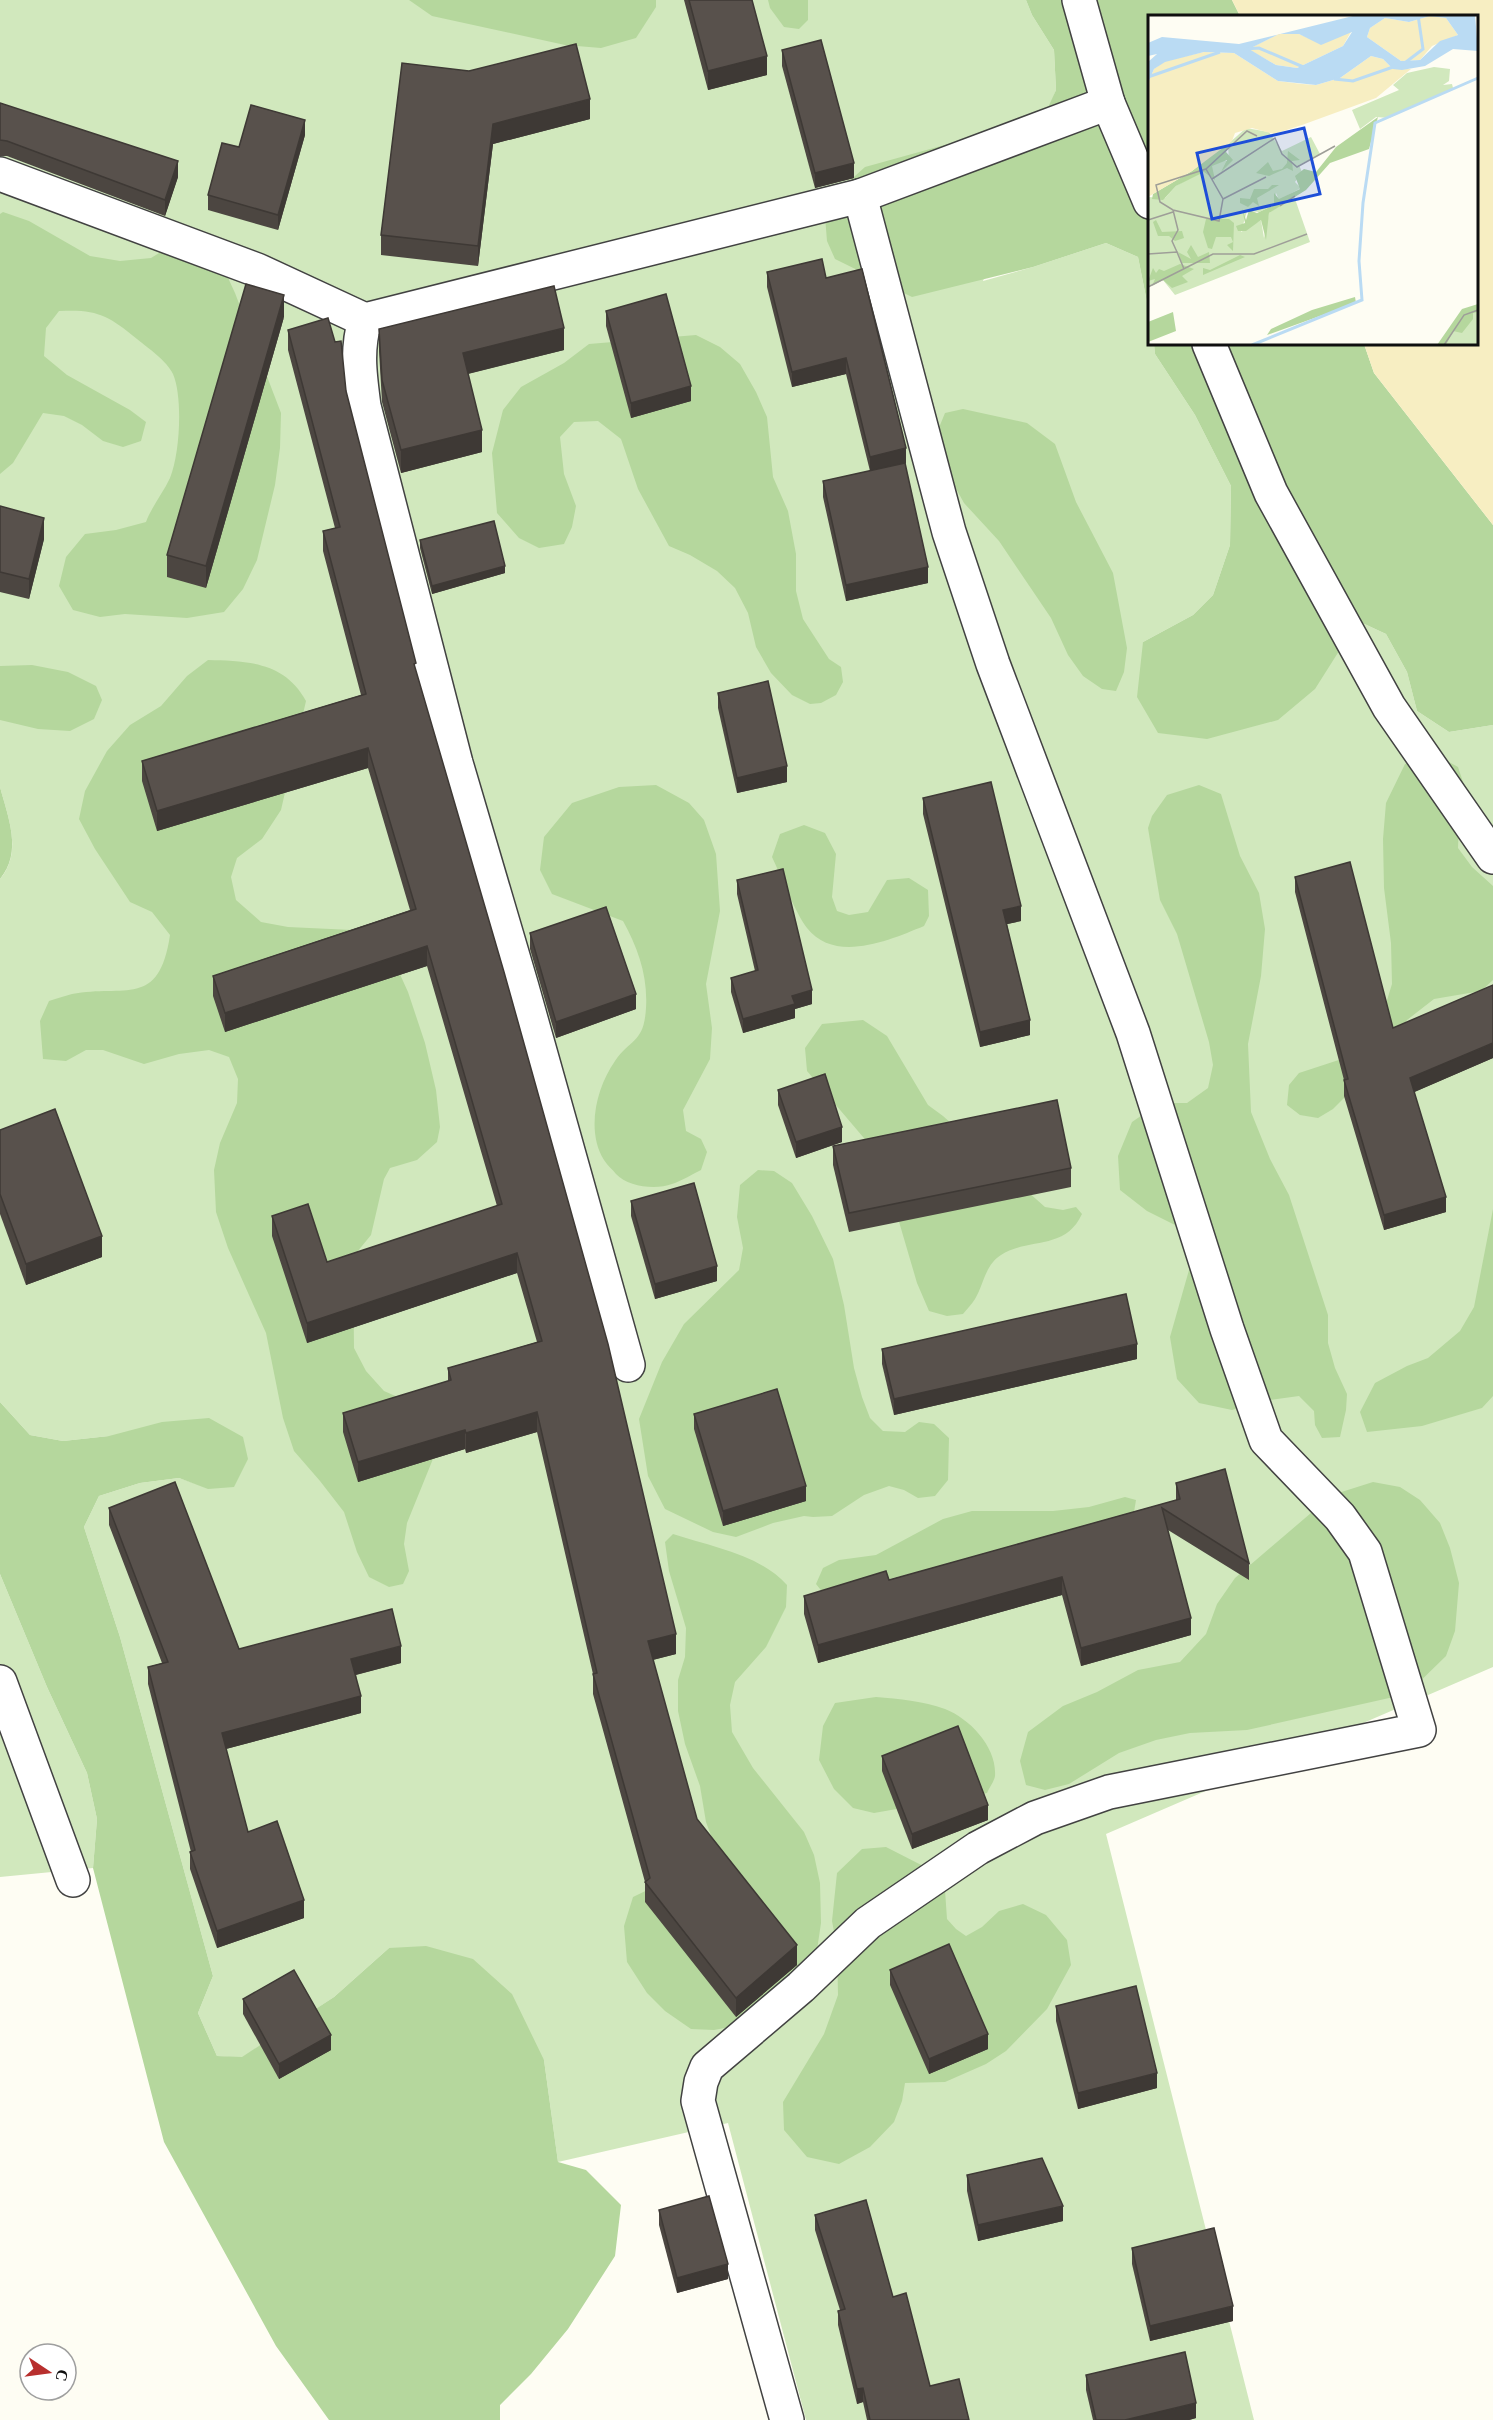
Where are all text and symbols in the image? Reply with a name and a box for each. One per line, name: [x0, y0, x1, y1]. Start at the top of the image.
inset map: [1148, 15, 1478, 345]
north arrow: [18, 2342, 78, 2402]
text: С: [53, 2368, 72, 2383]

